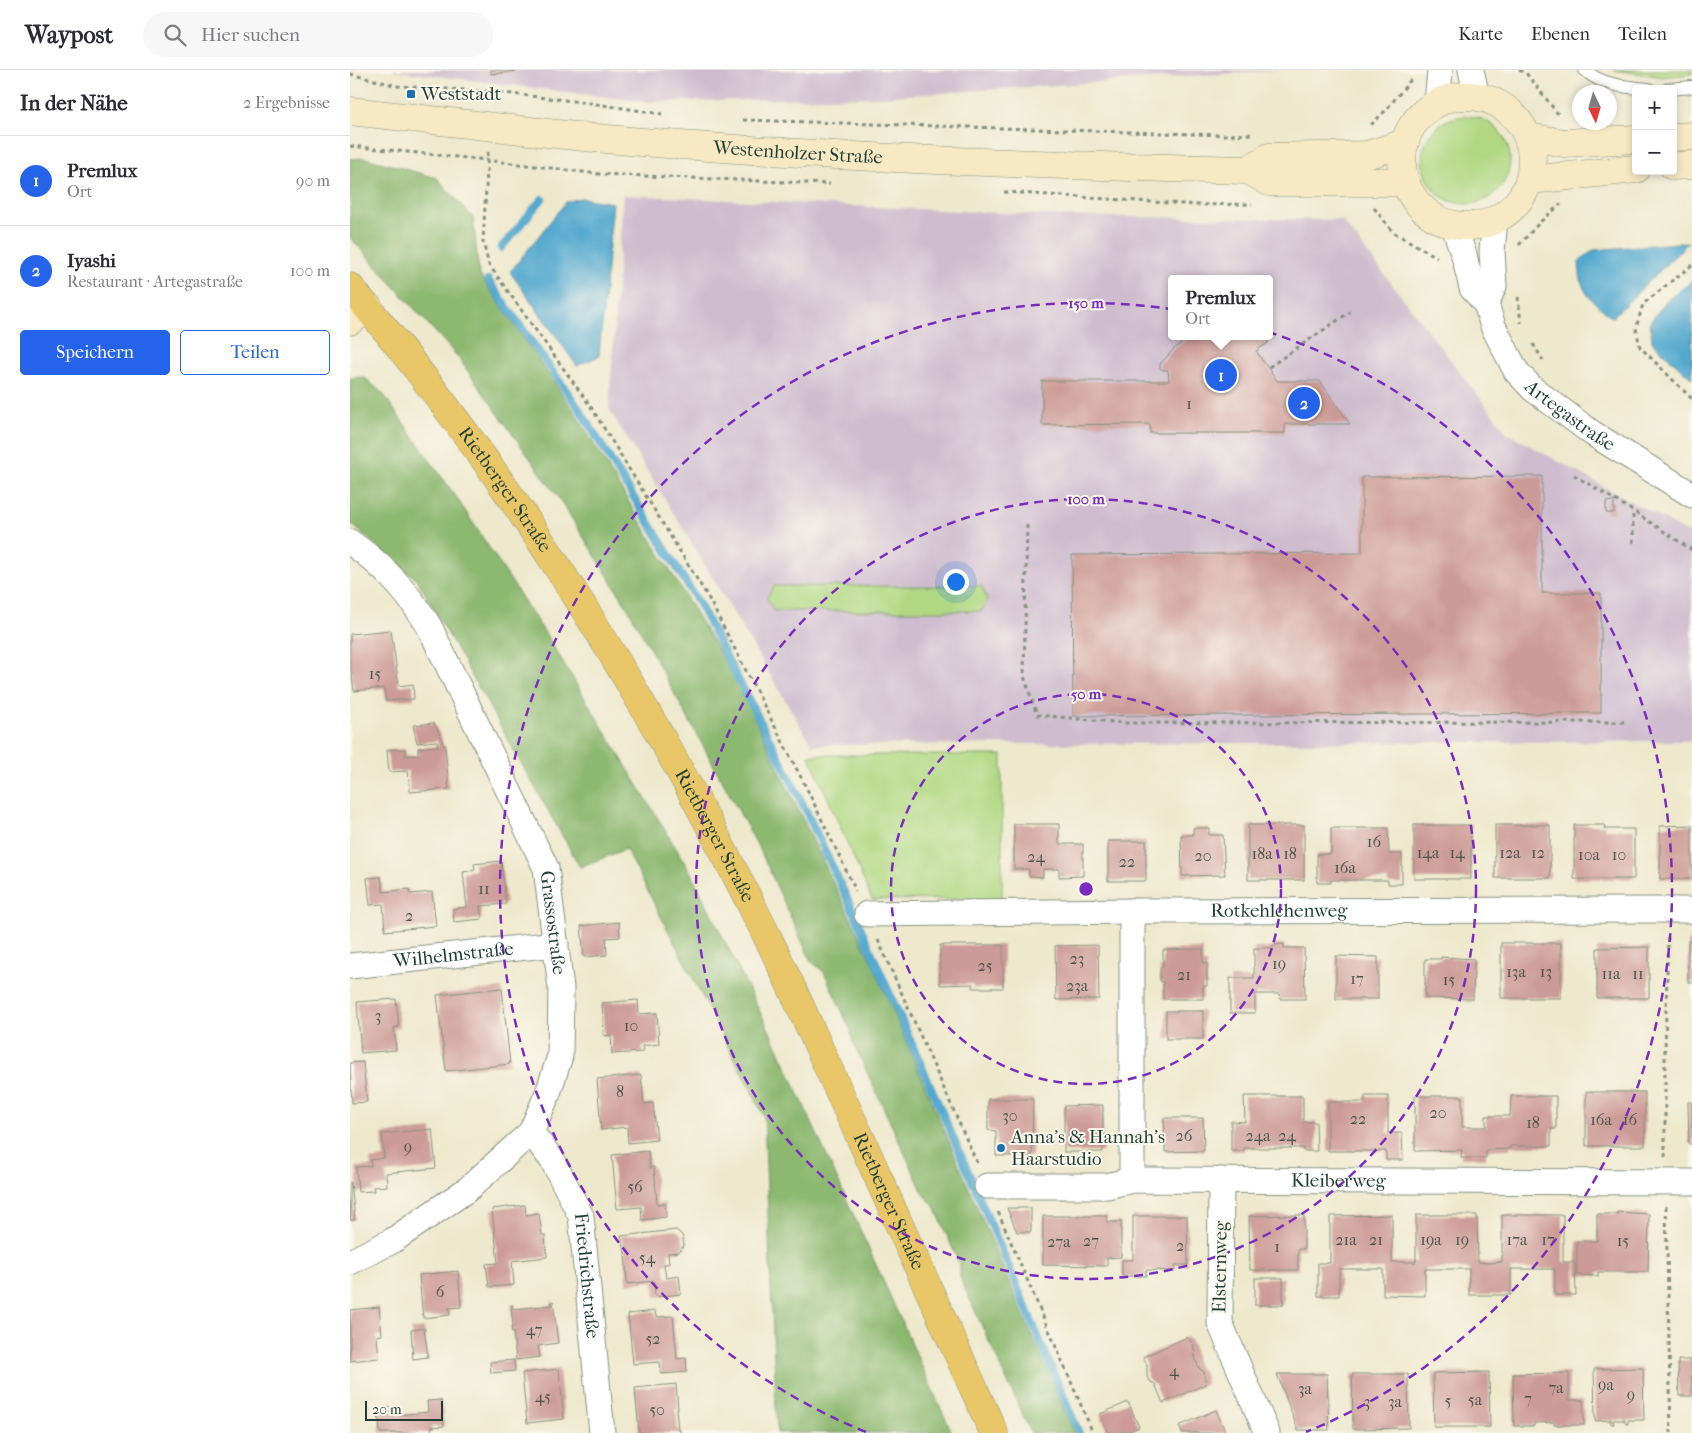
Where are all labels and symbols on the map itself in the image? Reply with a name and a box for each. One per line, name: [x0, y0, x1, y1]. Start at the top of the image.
place label: Weststadt: [420, 83, 502, 105]
north arrow: [1572, 85, 1617, 130]
marker: Weststadt: [405, 88, 417, 100]
street label: Westenholzer Straße: [712, 136, 883, 169]
text: 150 m: [1068, 294, 1104, 312]
pin: 1: [1205, 356, 1237, 394]
street label: Artegastraße: [1519, 375, 1619, 456]
pin: 2: [1288, 384, 1320, 422]
house number: 1: [1186, 394, 1192, 413]
street label: Rietberger Straße: [453, 422, 556, 556]
text: 100 m: [1067, 490, 1105, 508]
your location: [943, 569, 969, 595]
house number: 15: [369, 664, 381, 683]
text: 50 m: [1071, 685, 1102, 703]
street label: Rietberger Straße: [670, 765, 759, 906]
house number: 16: [1367, 832, 1381, 851]
house number: 14a: [1417, 843, 1440, 862]
house number: 14: [1449, 843, 1465, 862]
house number: 12a: [1499, 843, 1521, 862]
house number: 12: [1531, 843, 1545, 862]
house number: 18a: [1251, 844, 1273, 863]
house number: 18: [1283, 844, 1297, 863]
house number: 10a: [1578, 845, 1601, 864]
house number: 10: [1612, 845, 1626, 864]
house number: 20: [1194, 846, 1212, 865]
house number: 24: [1027, 847, 1045, 866]
house number: 22: [1119, 852, 1135, 871]
house number: 16a: [1334, 858, 1356, 877]
street label: Grassostraße: [535, 869, 570, 976]
house number: 11: [478, 879, 490, 898]
centre of rings: [1077, 880, 1095, 898]
street label: Rotkehlchenweg: [1211, 900, 1348, 922]
house number: 2: [405, 906, 413, 925]
street label: Wilhelmstraße: [391, 938, 515, 972]
house number: 23: [1070, 949, 1084, 968]
house number: 19: [1272, 954, 1286, 973]
house number: 25: [977, 956, 993, 975]
house number: 13a: [1506, 962, 1526, 981]
house number: 13: [1540, 962, 1552, 981]
house number: 11a: [1602, 964, 1621, 983]
house number: 11: [1632, 964, 1644, 983]
house number: 21: [1177, 965, 1191, 984]
house number: 17: [1350, 969, 1364, 988]
house number: 15: [1443, 970, 1455, 989]
house number: 23a: [1066, 976, 1089, 995]
house number: 3: [375, 1006, 381, 1025]
house number: 10: [624, 1016, 638, 1035]
house number: 8: [616, 1082, 624, 1101]
house number: 20: [1429, 1103, 1447, 1122]
house number: 30: [1002, 1106, 1018, 1125]
house number: 22: [1350, 1109, 1366, 1128]
house number: 16a: [1590, 1110, 1612, 1129]
house number: 16: [1623, 1110, 1637, 1129]
house number: 18: [1526, 1113, 1540, 1132]
place label: Anna's & Hannah's Haarstudio: [1010, 1126, 1165, 1170]
house number: 26: [1176, 1126, 1193, 1145]
house number: 24a: [1245, 1126, 1271, 1145]
house number: 24: [1278, 1126, 1296, 1145]
street label: Rietberger Straße: [848, 1129, 929, 1273]
house number: 9: [404, 1137, 412, 1156]
marker: Anna's & Hannah's Haarstudio: [995, 1142, 1007, 1154]
street label: Kleiberweg: [1291, 1170, 1387, 1192]
house number: 56: [627, 1177, 643, 1196]
street label: Friedrichstraße: [570, 1212, 604, 1340]
street label: Elsternweg: [1208, 1220, 1232, 1313]
house number: 21a: [1335, 1230, 1357, 1249]
house number: 21: [1369, 1230, 1383, 1249]
house number: 19a: [1420, 1230, 1442, 1249]
house number: 19: [1455, 1230, 1469, 1249]
house number: 17a: [1507, 1230, 1528, 1249]
house number: 17: [1541, 1230, 1555, 1249]
house number: 27: [1083, 1231, 1099, 1250]
house number: 15: [1617, 1231, 1629, 1250]
house number: 27a: [1047, 1232, 1071, 1251]
house number: 2: [1176, 1236, 1184, 1255]
house number: 1: [1274, 1237, 1280, 1256]
house number: 54: [639, 1248, 656, 1267]
house number: 6: [436, 1282, 445, 1301]
house number: 47: [526, 1320, 543, 1339]
house number: 52: [645, 1329, 661, 1348]
house number: 4: [1169, 1361, 1179, 1380]
house number: 9a: [1598, 1375, 1614, 1394]
house number: 7a: [1548, 1378, 1564, 1397]
house number: 3a: [1298, 1379, 1313, 1398]
house number: 9: [1627, 1385, 1635, 1404]
house number: 45: [535, 1387, 551, 1406]
house number: 7: [1524, 1389, 1532, 1408]
house number: 5a: [1468, 1390, 1483, 1409]
house number: 5: [1445, 1391, 1452, 1410]
house number: 3: [1364, 1392, 1370, 1411]
house number: 3a: [1388, 1392, 1403, 1411]
scale bar: [365, 1398, 442, 1421]
house number: 50: [649, 1400, 665, 1419]

